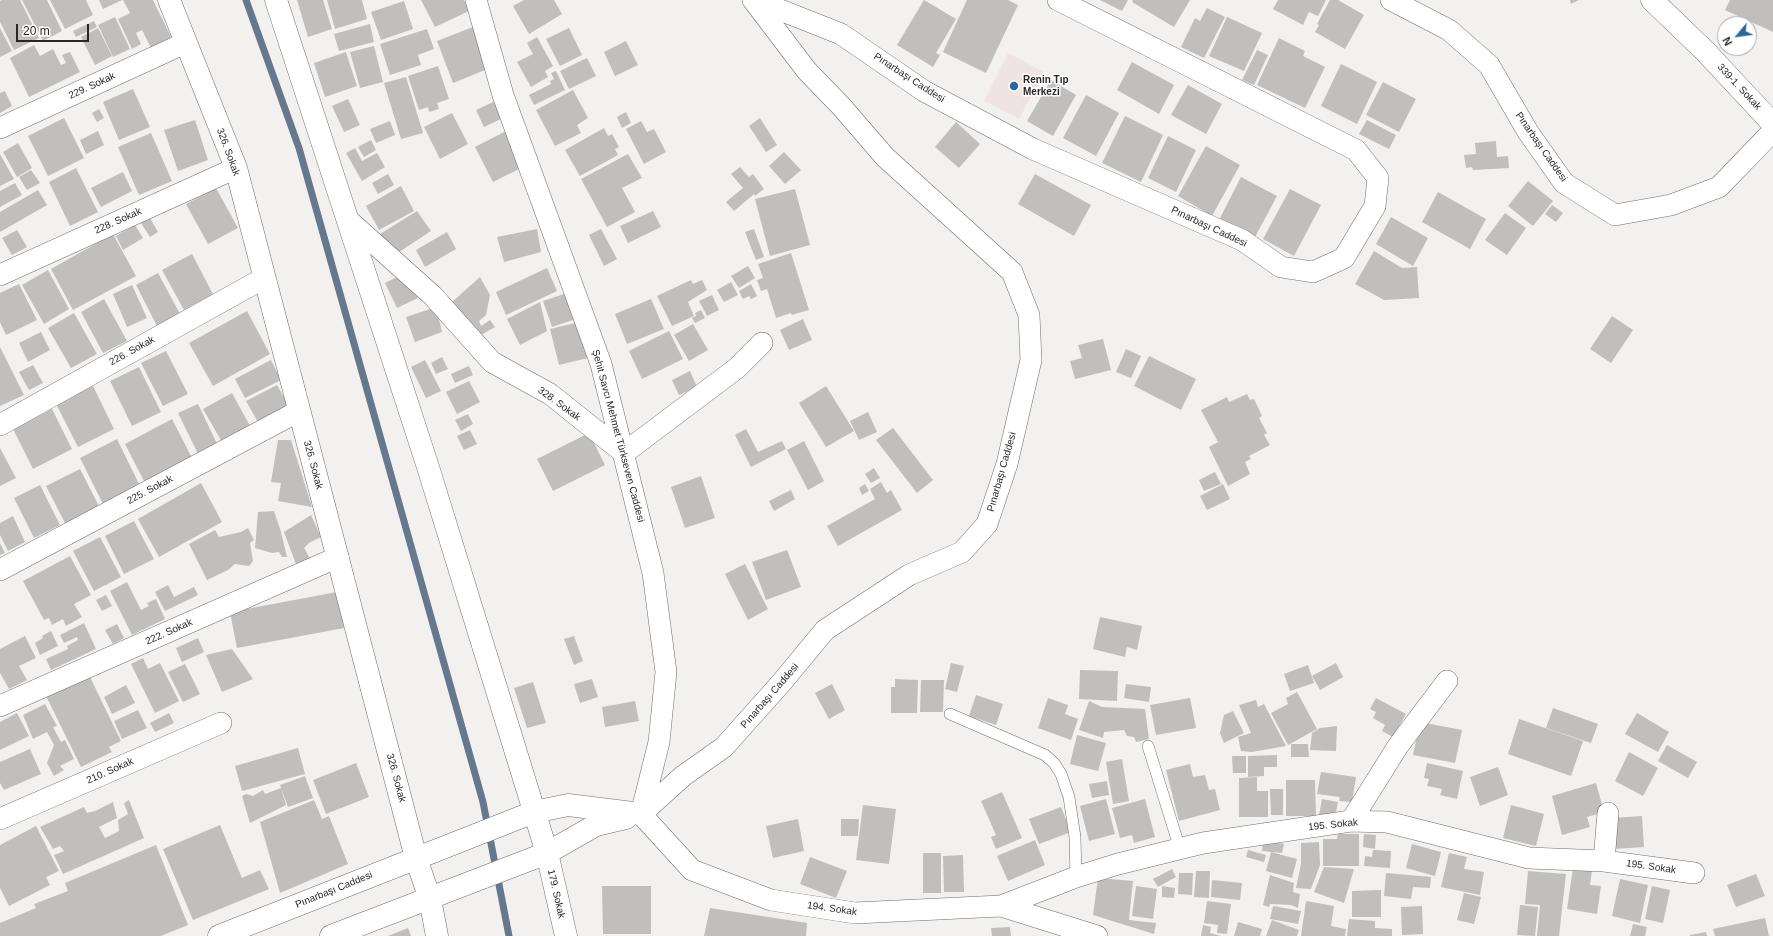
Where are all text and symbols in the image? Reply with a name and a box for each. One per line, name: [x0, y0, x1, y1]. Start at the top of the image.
scale bar: [18, 16, 91, 42]
north arrow: [1717, 16, 1757, 56]
text: 20 m: [23, 24, 50, 38]
text: N: [1720, 35, 1735, 48]
street label: Pınarbaşı Caddesi: [871, 51, 947, 105]
street label: 339-1. Sokak: [1715, 61, 1763, 113]
street label: 229. Sokak: [67, 70, 117, 102]
place label: Renin Tıp Merkezi: [1023, 74, 1069, 98]
marker: Renin Tıp Merkezi: [1008, 80, 1020, 92]
street label: Pınarbaşı Caddesi: [1512, 110, 1570, 184]
street label: 326. Sokak: [214, 126, 242, 178]
street label: Pınarbaşı Caddesi: [1169, 204, 1249, 250]
street label: 228. Sokak: [93, 205, 143, 237]
street label: 226. Sokak: [107, 334, 157, 368]
street label: Şehit Savcı Mehmet Türkseven Caddesi: [589, 348, 647, 524]
street label: 328. Sokak: [535, 384, 583, 424]
street label: Pınarbaşı Caddesi: [985, 431, 1019, 513]
street label: 326. Sokak: [301, 439, 325, 491]
street label: 225. Sokak: [125, 473, 175, 507]
street label: 222. Sokak: [144, 616, 194, 648]
street label: Pınarbaşı Caddesi: [738, 661, 802, 731]
street label: 326. Sokak: [384, 752, 408, 804]
street label: 210. Sokak: [85, 755, 135, 787]
street label: 195. Sokak: [1307, 816, 1359, 834]
street label: 195. Sokak: [1625, 858, 1677, 876]
street label: 179. Sokak: [545, 868, 567, 920]
street label: Pınarbaşı Caddesi: [294, 869, 374, 911]
street label: 194. Sokak: [806, 900, 858, 918]

